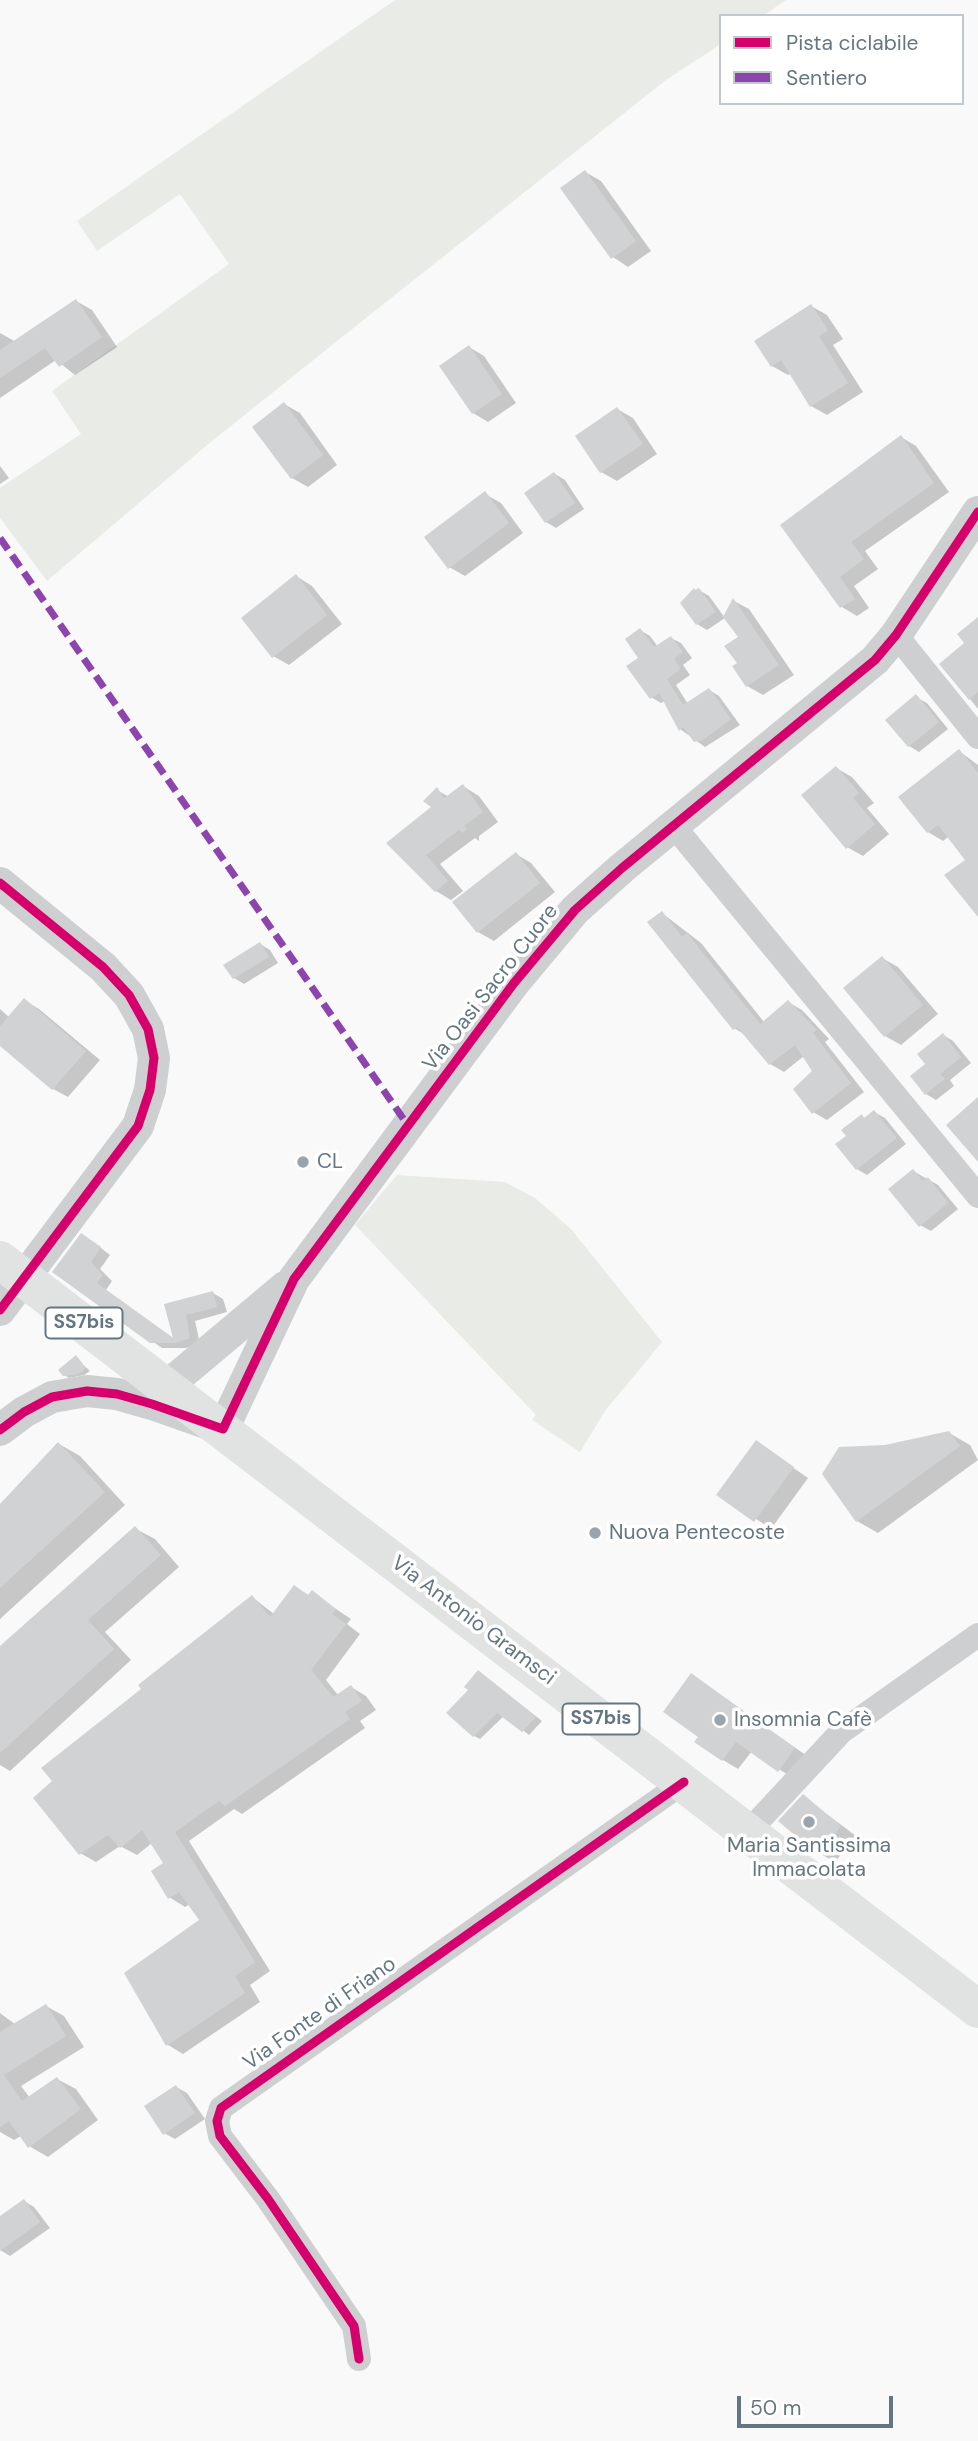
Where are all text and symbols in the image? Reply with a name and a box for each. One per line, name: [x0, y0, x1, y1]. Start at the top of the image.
legend: [719, 14, 964, 105]
text: Pista ciclabile: [786, 29, 919, 57]
text: Sentiero: [786, 64, 867, 92]
street label: Via Oasi Sacro Cuore: [418, 900, 564, 1076]
place label: CL: [317, 1149, 343, 1175]
marker: CL: [295, 1154, 311, 1170]
road number: SS7bis: [46, 1308, 122, 1338]
place label: Nuova Pentecoste: [609, 1520, 785, 1546]
marker: Nuova Pentecoste: [587, 1525, 603, 1541]
street label: Via Antonio Gramsci: [386, 1551, 560, 1691]
road number: SS7bis: [562, 1704, 640, 1735]
place label: Insomnia Cafè: [734, 1707, 872, 1733]
marker: Insomnia Cafè: [712, 1712, 728, 1728]
marker: Maria Santissima Immacolata: [801, 1814, 817, 1830]
place label: Maria Santissima Immacolata: [727, 1833, 891, 1883]
street label: Via Fonte di Friano: [239, 1952, 401, 2076]
scale bar: [740, 2382, 896, 2426]
text: 50 m: [750, 2394, 801, 2422]

